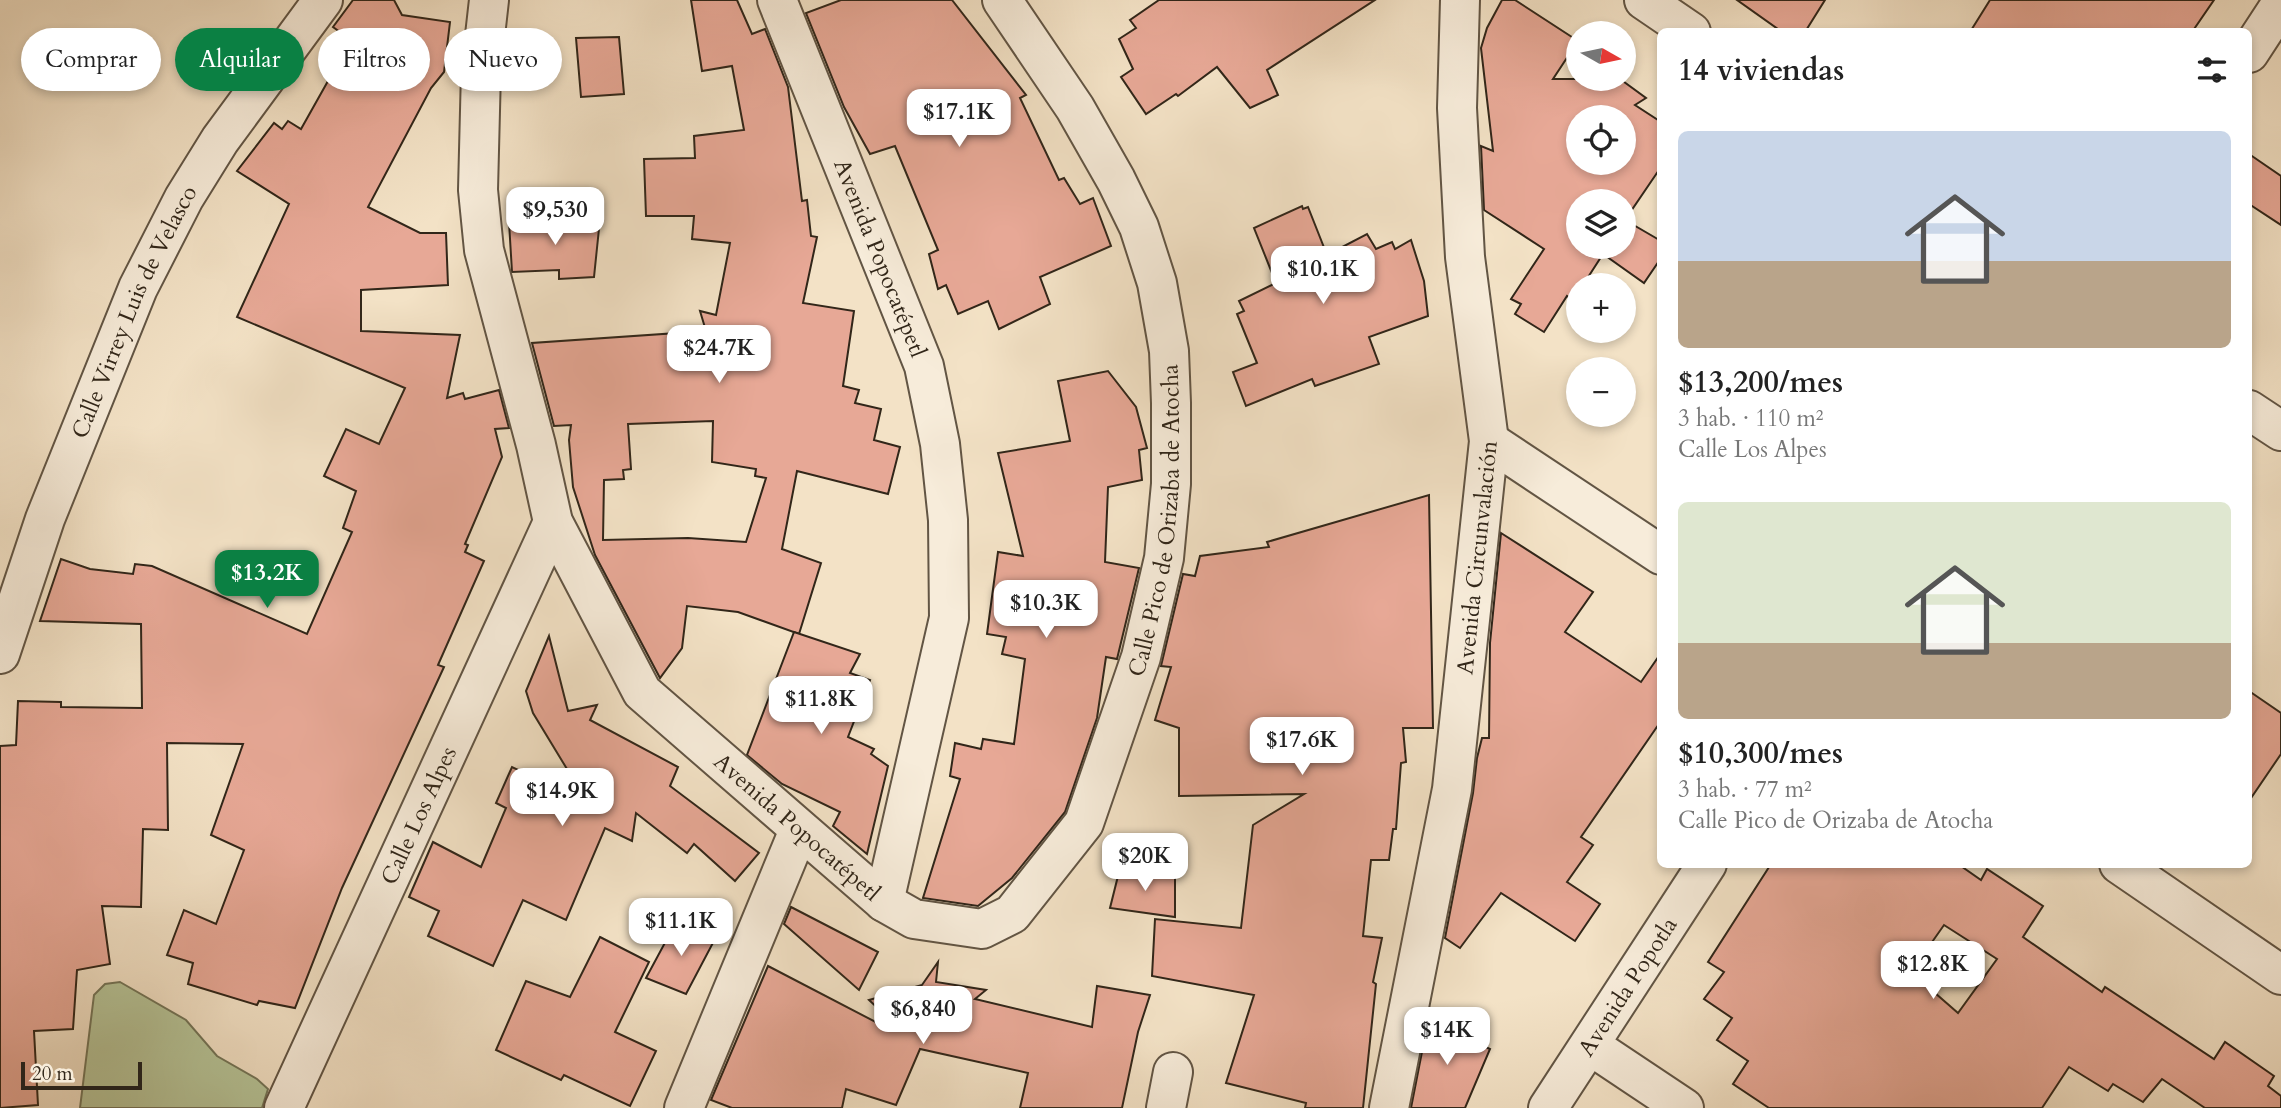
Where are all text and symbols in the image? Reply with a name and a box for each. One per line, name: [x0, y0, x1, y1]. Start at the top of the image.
north arrow: [1566, 21, 1636, 91]
map controls: [1566, 21, 1636, 427]
chip: Comprar: [21, 28, 161, 91]
chip: Alquilar: [175, 28, 304, 91]
chip: Filtros: [318, 28, 430, 91]
chip: Nuevo: [444, 28, 562, 91]
text: 14 viviendas: [1678, 50, 1844, 91]
icon: filters: [2193, 51, 2231, 89]
pin: $17.1K: [902, 90, 1016, 149]
text: $17.1K: [923, 96, 995, 127]
button: locate: [1566, 105, 1636, 175]
street label: Avenida Popocatépetl: [827, 154, 934, 362]
icon: home: [1892, 176, 2018, 302]
street label: Calle Virrey Luis de Velasco: [64, 179, 204, 443]
pin: $9,530: [498, 188, 612, 247]
button: layers: [1566, 189, 1636, 259]
text: $9,530: [522, 194, 588, 225]
pin: $10.1K: [1266, 246, 1380, 306]
text: $10.1K: [1287, 253, 1359, 284]
button: +: [1566, 273, 1636, 343]
pin: $24.7K: [662, 326, 776, 385]
text: $24.7K: [683, 332, 755, 363]
button: −: [1566, 357, 1636, 427]
text: $13,200/mes: [1678, 362, 1843, 403]
street label: Calle Pico de Orizaba de Atocha: [1120, 364, 1187, 681]
text: 3 hab. · 110 m²: [1678, 403, 1824, 434]
text: Calle Los Alpes: [1678, 434, 1827, 465]
street label: Avenida Circunvalación: [1449, 439, 1504, 676]
icon: home: [1892, 547, 2018, 673]
pin: $13.2K: [210, 550, 324, 610]
text: $13.2K: [231, 557, 303, 588]
pin: $10.3K: [989, 580, 1103, 640]
text: $10.3K: [1010, 587, 1082, 618]
pin: $11.8K: [764, 676, 878, 736]
text: $11.8K: [785, 683, 857, 714]
pin: $17.6K: [1245, 718, 1359, 777]
text: $17.6K: [1266, 724, 1338, 755]
text: $10,300/mes: [1678, 733, 1843, 774]
street label: Calle Los Alpes: [373, 741, 463, 889]
street label: Avenida Popocatépetl: [707, 746, 887, 908]
pin: $14.9K: [505, 768, 619, 828]
text: 3 hab. · 77 m²: [1678, 774, 1812, 805]
text: $14.9K: [526, 775, 598, 806]
text: Calle Pico de Orizaba de Atocha: [1678, 805, 1993, 836]
pin: $20K: [1104, 834, 1186, 893]
text: $20K: [1118, 840, 1172, 871]
pin: $11.1K: [624, 898, 738, 958]
text: $11.1K: [645, 905, 717, 936]
street label: Avenida Popotla: [1570, 911, 1684, 1062]
pin: $12.8K: [1876, 942, 1990, 1001]
text: $12.8K: [1897, 948, 1969, 979]
pin: $6,840: [866, 986, 980, 1046]
text: $6,840: [890, 993, 956, 1024]
pin: $14K: [1406, 1007, 1488, 1067]
text: $14K: [1420, 1014, 1474, 1045]
scale bar: [21, 1059, 142, 1091]
text: 20 m: [32, 1061, 73, 1087]

